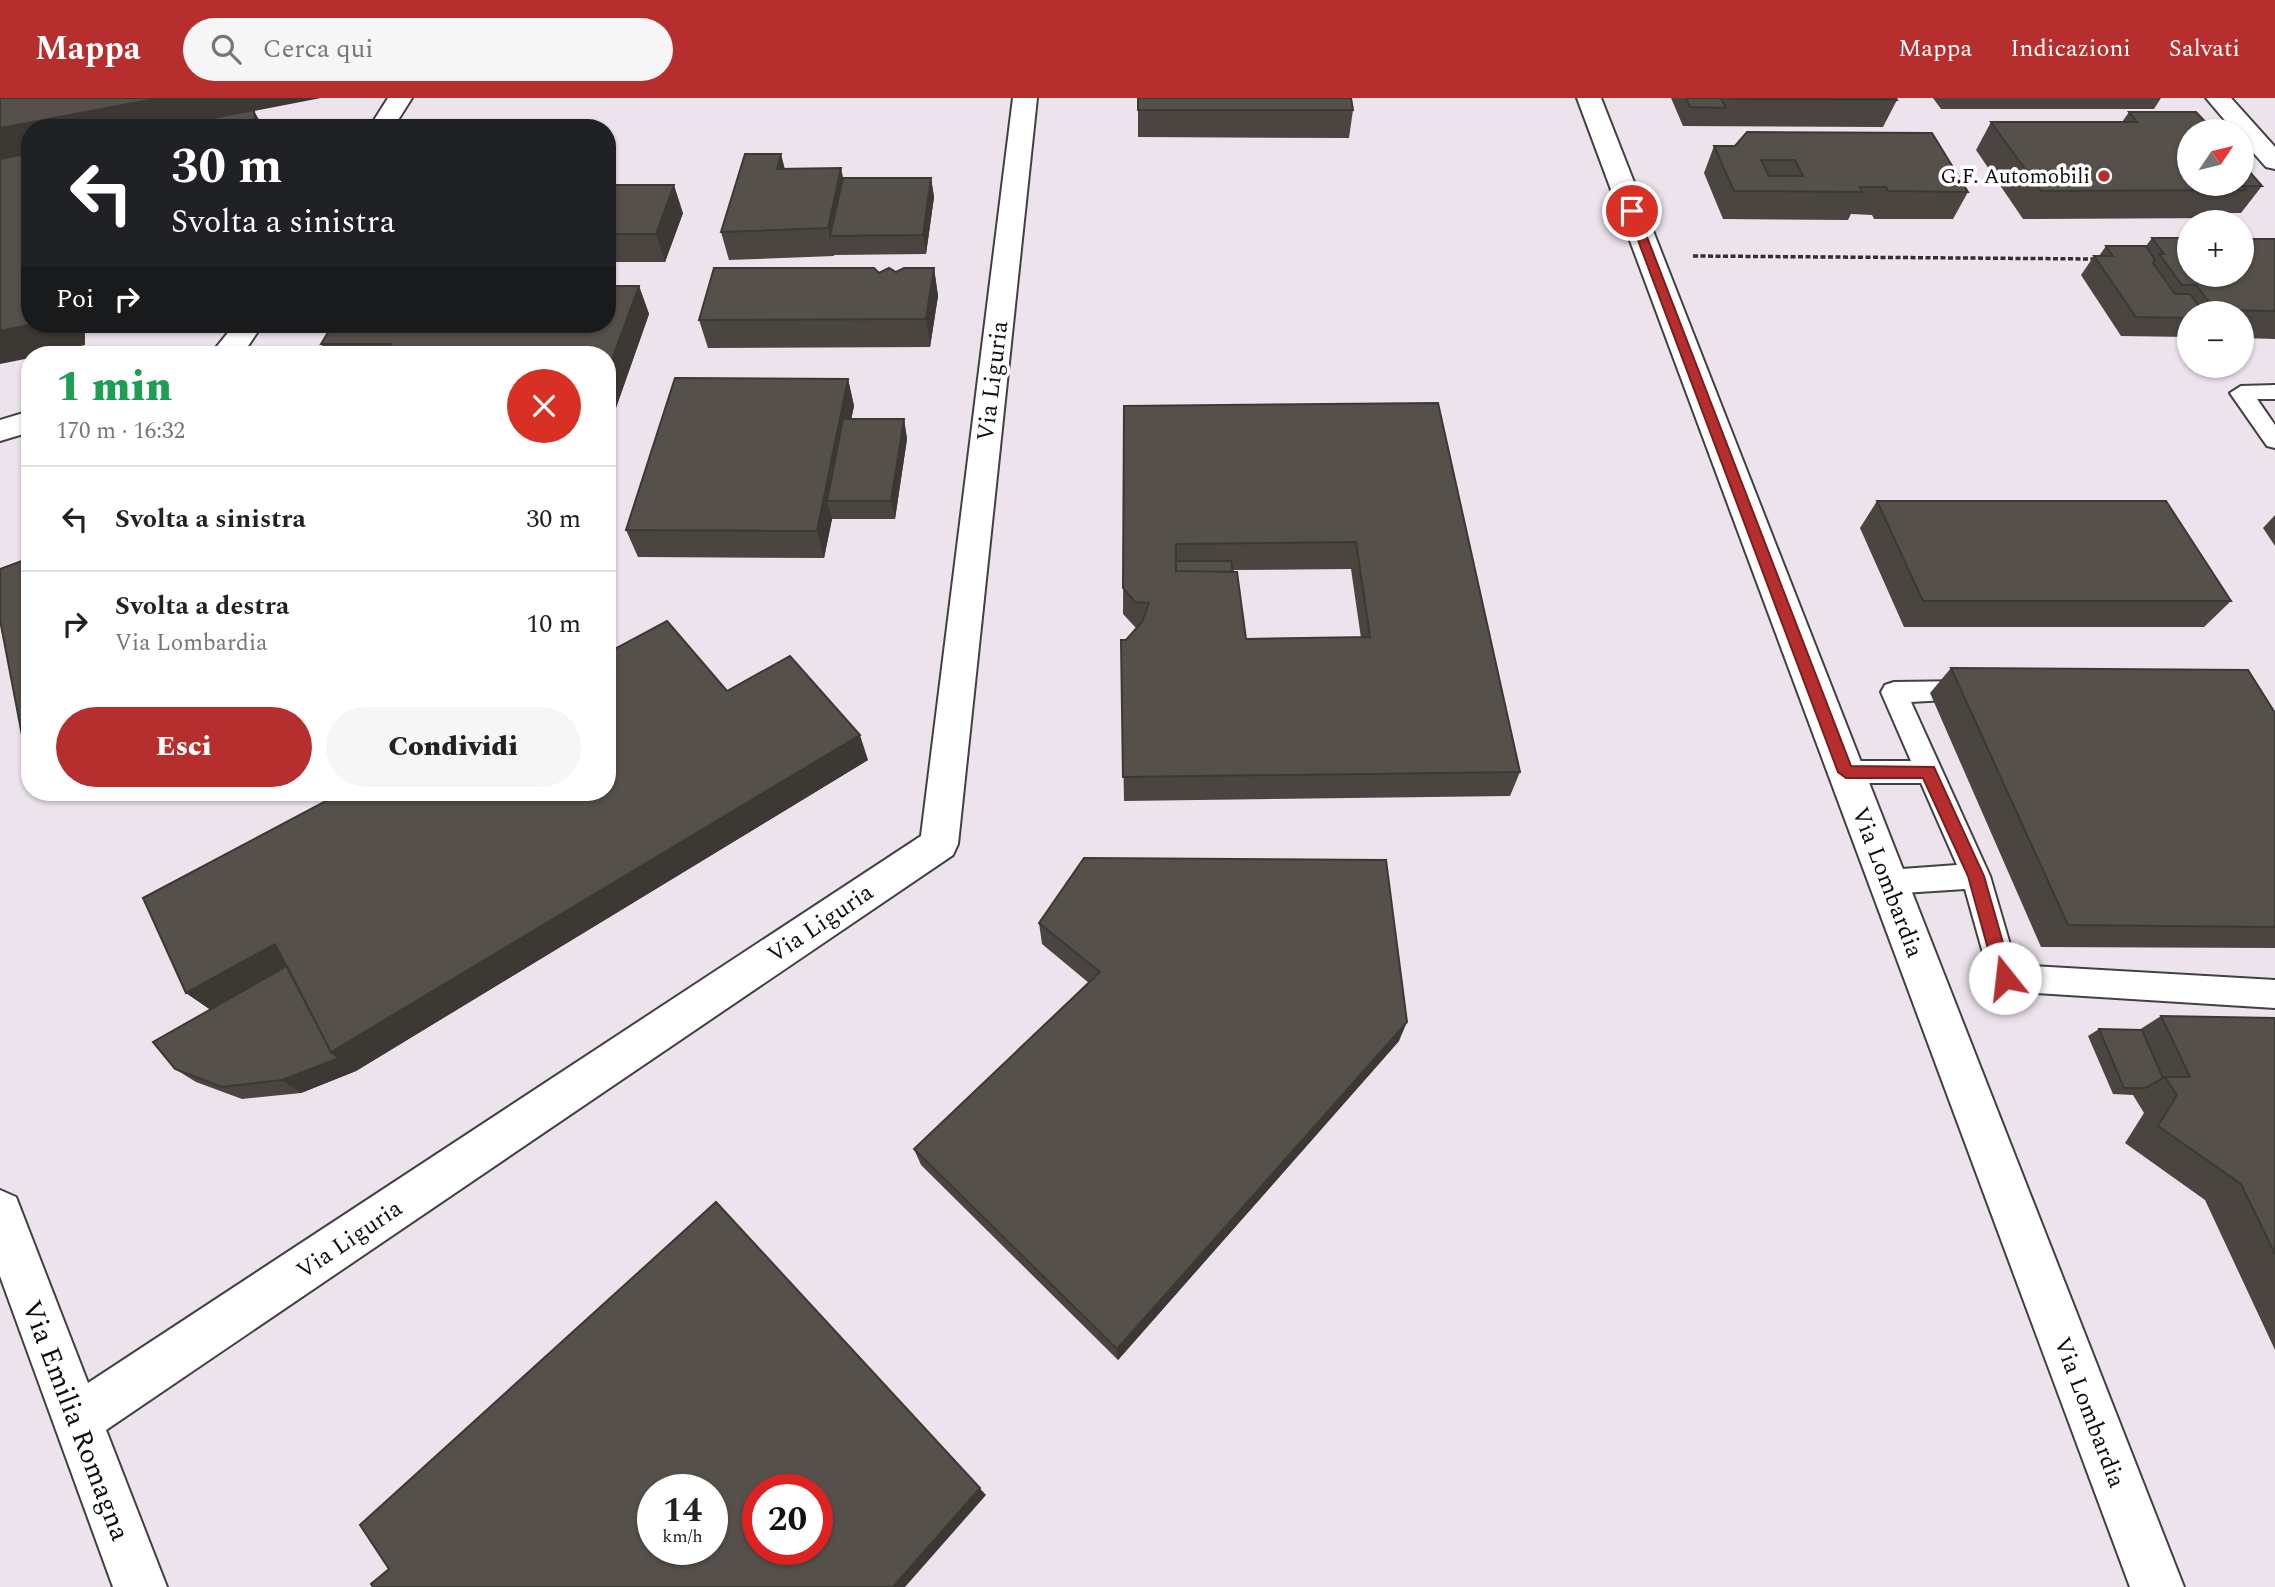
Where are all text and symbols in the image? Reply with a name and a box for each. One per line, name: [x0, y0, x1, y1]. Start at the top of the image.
search box: [183, 18, 673, 81]
text: Mappa: [35, 24, 141, 74]
text: Cerca qui: [263, 29, 373, 69]
icon: search: [207, 30, 245, 68]
text: Mappa: [1898, 31, 1972, 67]
text: Indicazioni: [2010, 31, 2131, 67]
text: Salvati: [2169, 31, 2240, 67]
north arrow: [2177, 119, 2254, 196]
map controls: [2177, 119, 2254, 378]
text: 30 m: [171, 130, 282, 205]
icon: left: [56, 147, 147, 238]
place label: G.F. Automobili: [1940, 161, 2090, 193]
marker: G.F. Automobili: [2096, 168, 2112, 184]
pin: [1602, 181, 1662, 241]
icon: arrive: [1613, 192, 1651, 230]
text: Svolta a sinistra: [171, 198, 395, 247]
button: +: [2177, 210, 2254, 287]
text: Poi: [56, 279, 94, 319]
icon: right: [108, 280, 146, 318]
button: −: [2177, 301, 2254, 378]
street label: Via Liguria: [968, 319, 1018, 443]
text: 1 min: [56, 356, 172, 419]
button: close: [507, 369, 581, 443]
text: 170 m · 16:32: [56, 414, 185, 449]
text: Svolta a sinistra: [115, 499, 306, 539]
text: 30 m: [526, 499, 581, 539]
icon: left: [56, 500, 94, 538]
text: Svolta a destra: [115, 586, 289, 626]
text: 10 m: [526, 604, 581, 644]
icon: right: [56, 605, 94, 643]
text: Via Lombardia: [115, 626, 267, 661]
button: Esci: [56, 707, 312, 787]
button: Condividi: [326, 707, 581, 787]
street label: Via Lombardia: [1842, 802, 1932, 963]
street label: Via Liguria: [760, 875, 881, 973]
position arrow: [1968, 941, 2042, 1015]
street label: Via Liguria: [289, 1191, 410, 1289]
street label: Via Emilia Romagna: [10, 1294, 141, 1547]
street label: Via Lombardia: [2044, 1332, 2134, 1493]
speed limit sign: 20: [742, 1474, 833, 1565]
text: 14: [663, 1484, 702, 1537]
text: km/h: [662, 1523, 703, 1550]

